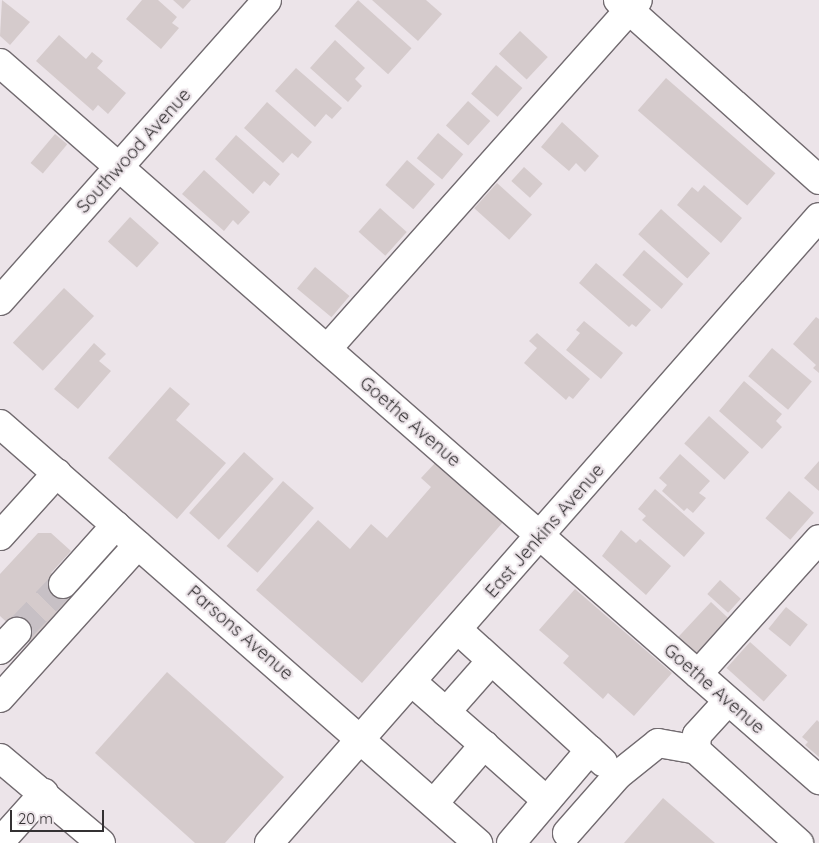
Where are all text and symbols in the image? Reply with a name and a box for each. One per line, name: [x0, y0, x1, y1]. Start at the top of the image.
street label: Southwood Avenue: [72, 84, 196, 218]
street label: Goethe Avenue: [355, 372, 465, 472]
street label: East Jenkins Avenue: [481, 460, 609, 602]
street label: Parsons Avenue: [183, 581, 297, 685]
street label: Goethe Avenue: [659, 639, 769, 739]
scale bar: [12, 800, 106, 832]
text: 20 m: [18, 809, 53, 828]

